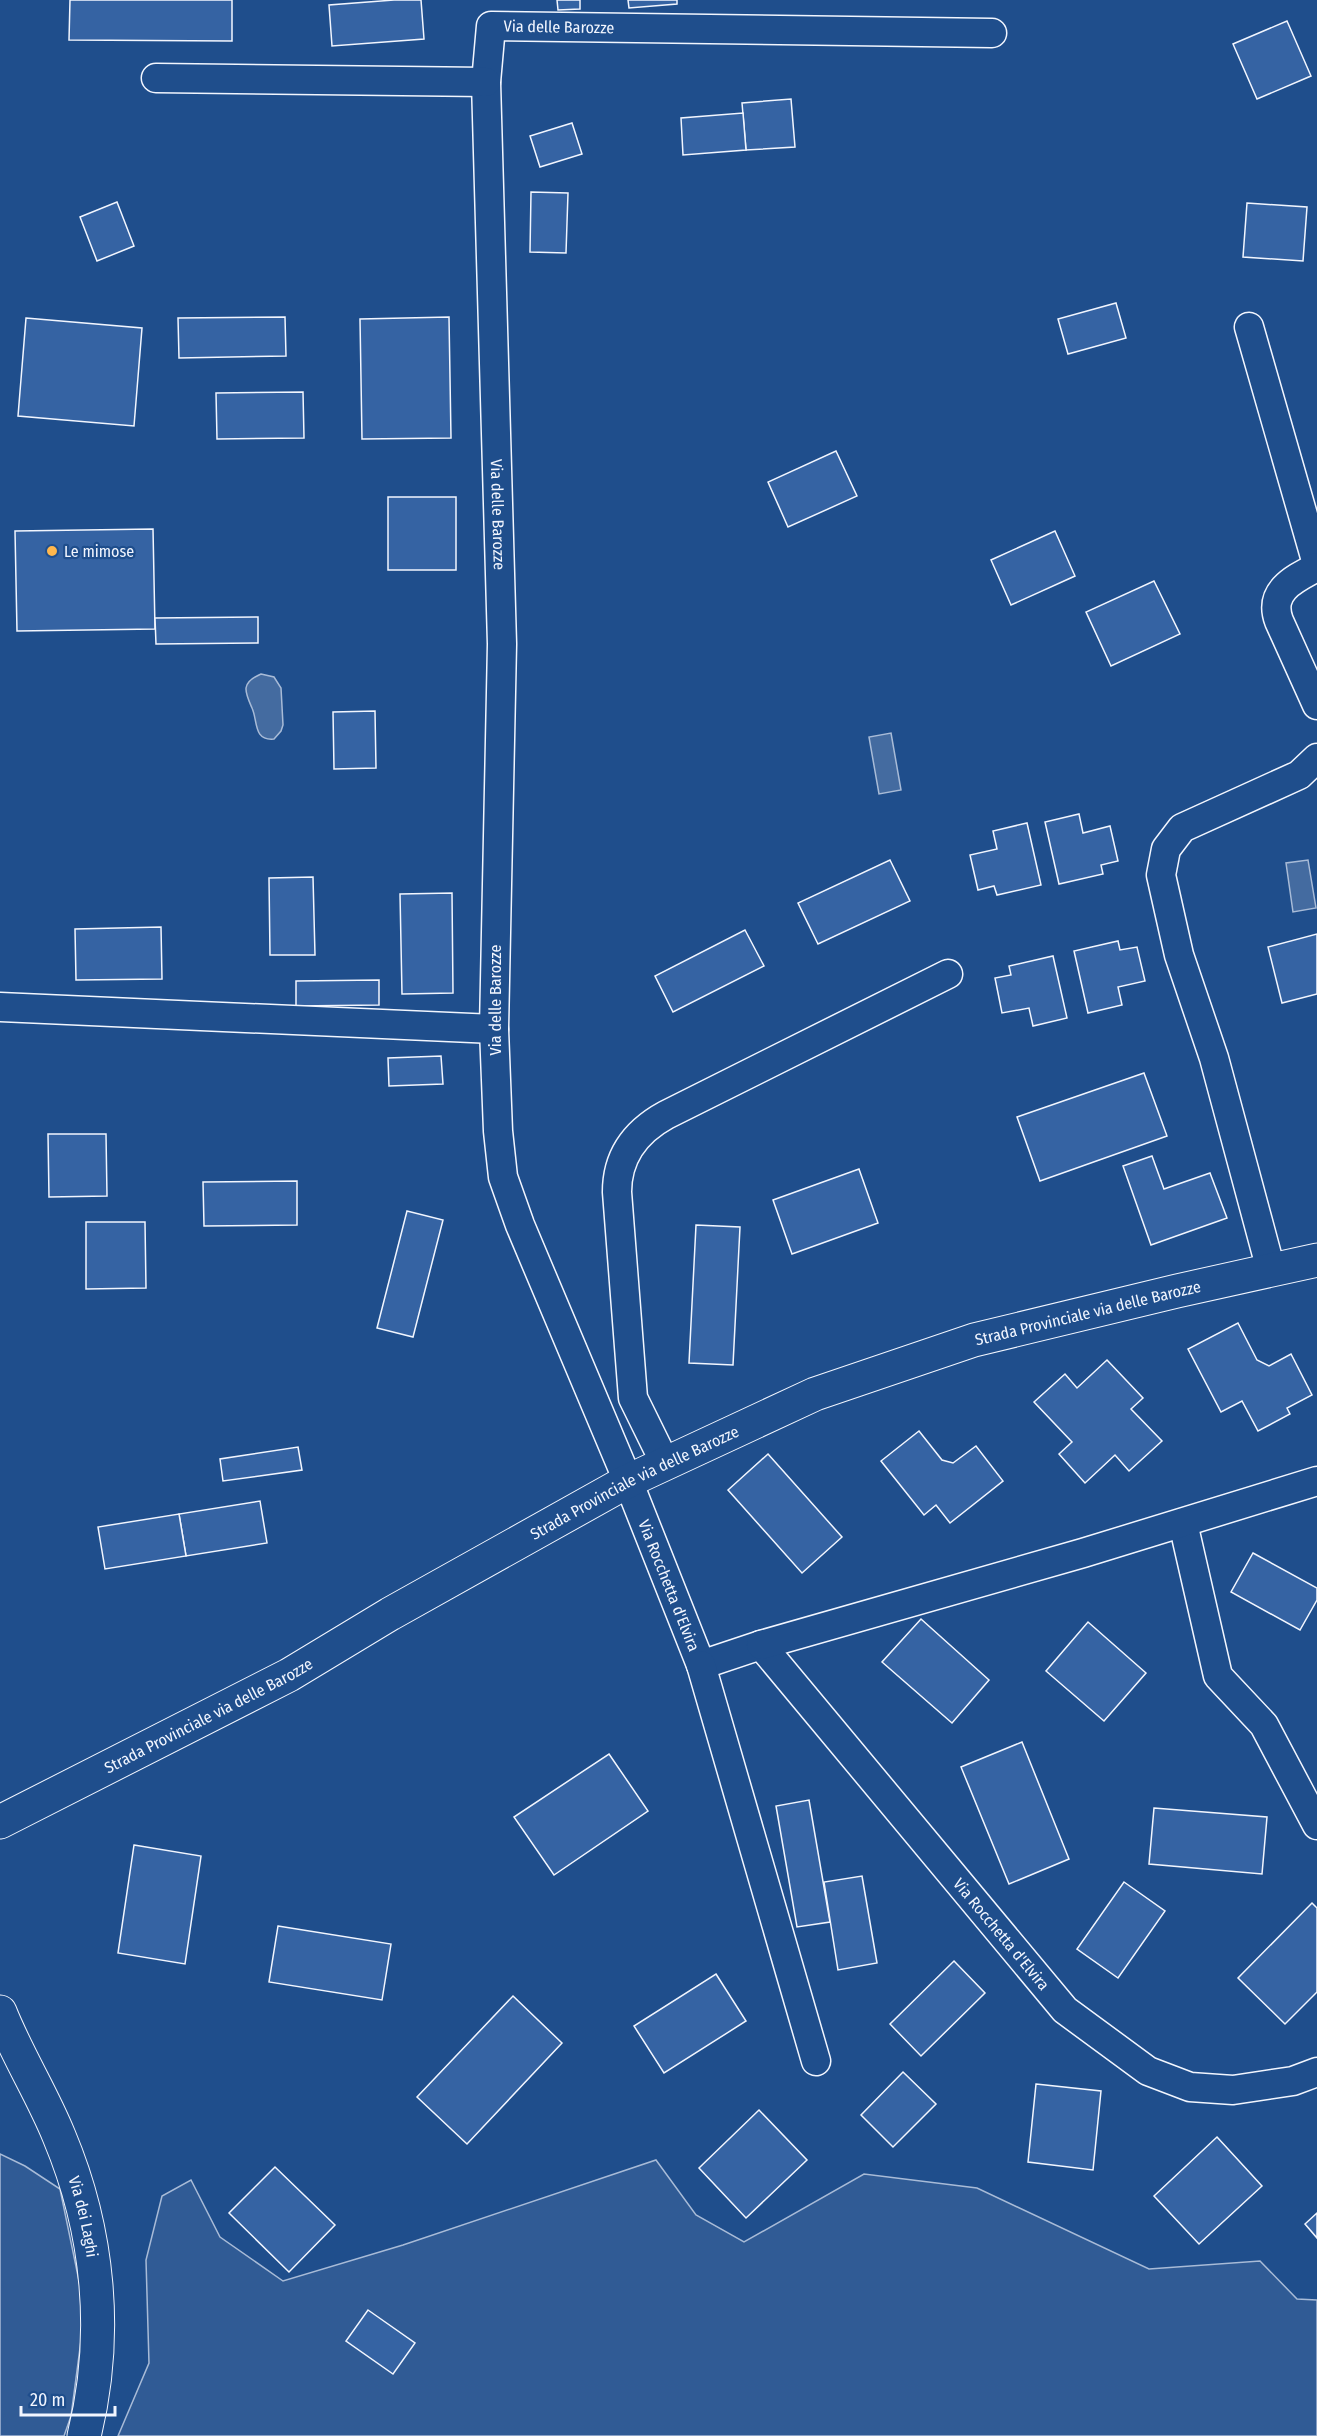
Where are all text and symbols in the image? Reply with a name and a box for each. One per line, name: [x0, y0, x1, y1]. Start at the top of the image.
street label: Via delle Barozze: [503, 17, 615, 37]
street label: Via delle Barozze: [487, 459, 509, 570]
place label: Le mimose: [64, 542, 134, 561]
marker: Le mimose: [45, 544, 59, 558]
street label: Via delle Barozze: [486, 945, 505, 1055]
street label: Strada Provinciale via delle Barozze: [973, 1277, 1203, 1349]
street label: Strada Provinciale via delle Barozze: [527, 1421, 742, 1543]
street label: Via Rocchetta d'Elvira: [635, 1517, 704, 1654]
street label: Strada Provinciale via delle Barozze: [101, 1654, 316, 1777]
street label: Via Rocchetta d'Elvira: [950, 1874, 1054, 1994]
street label: Via dei Laghi: [65, 2174, 102, 2259]
scale bar: [21, 2379, 116, 2417]
text: 20 m: [30, 2389, 65, 2411]

